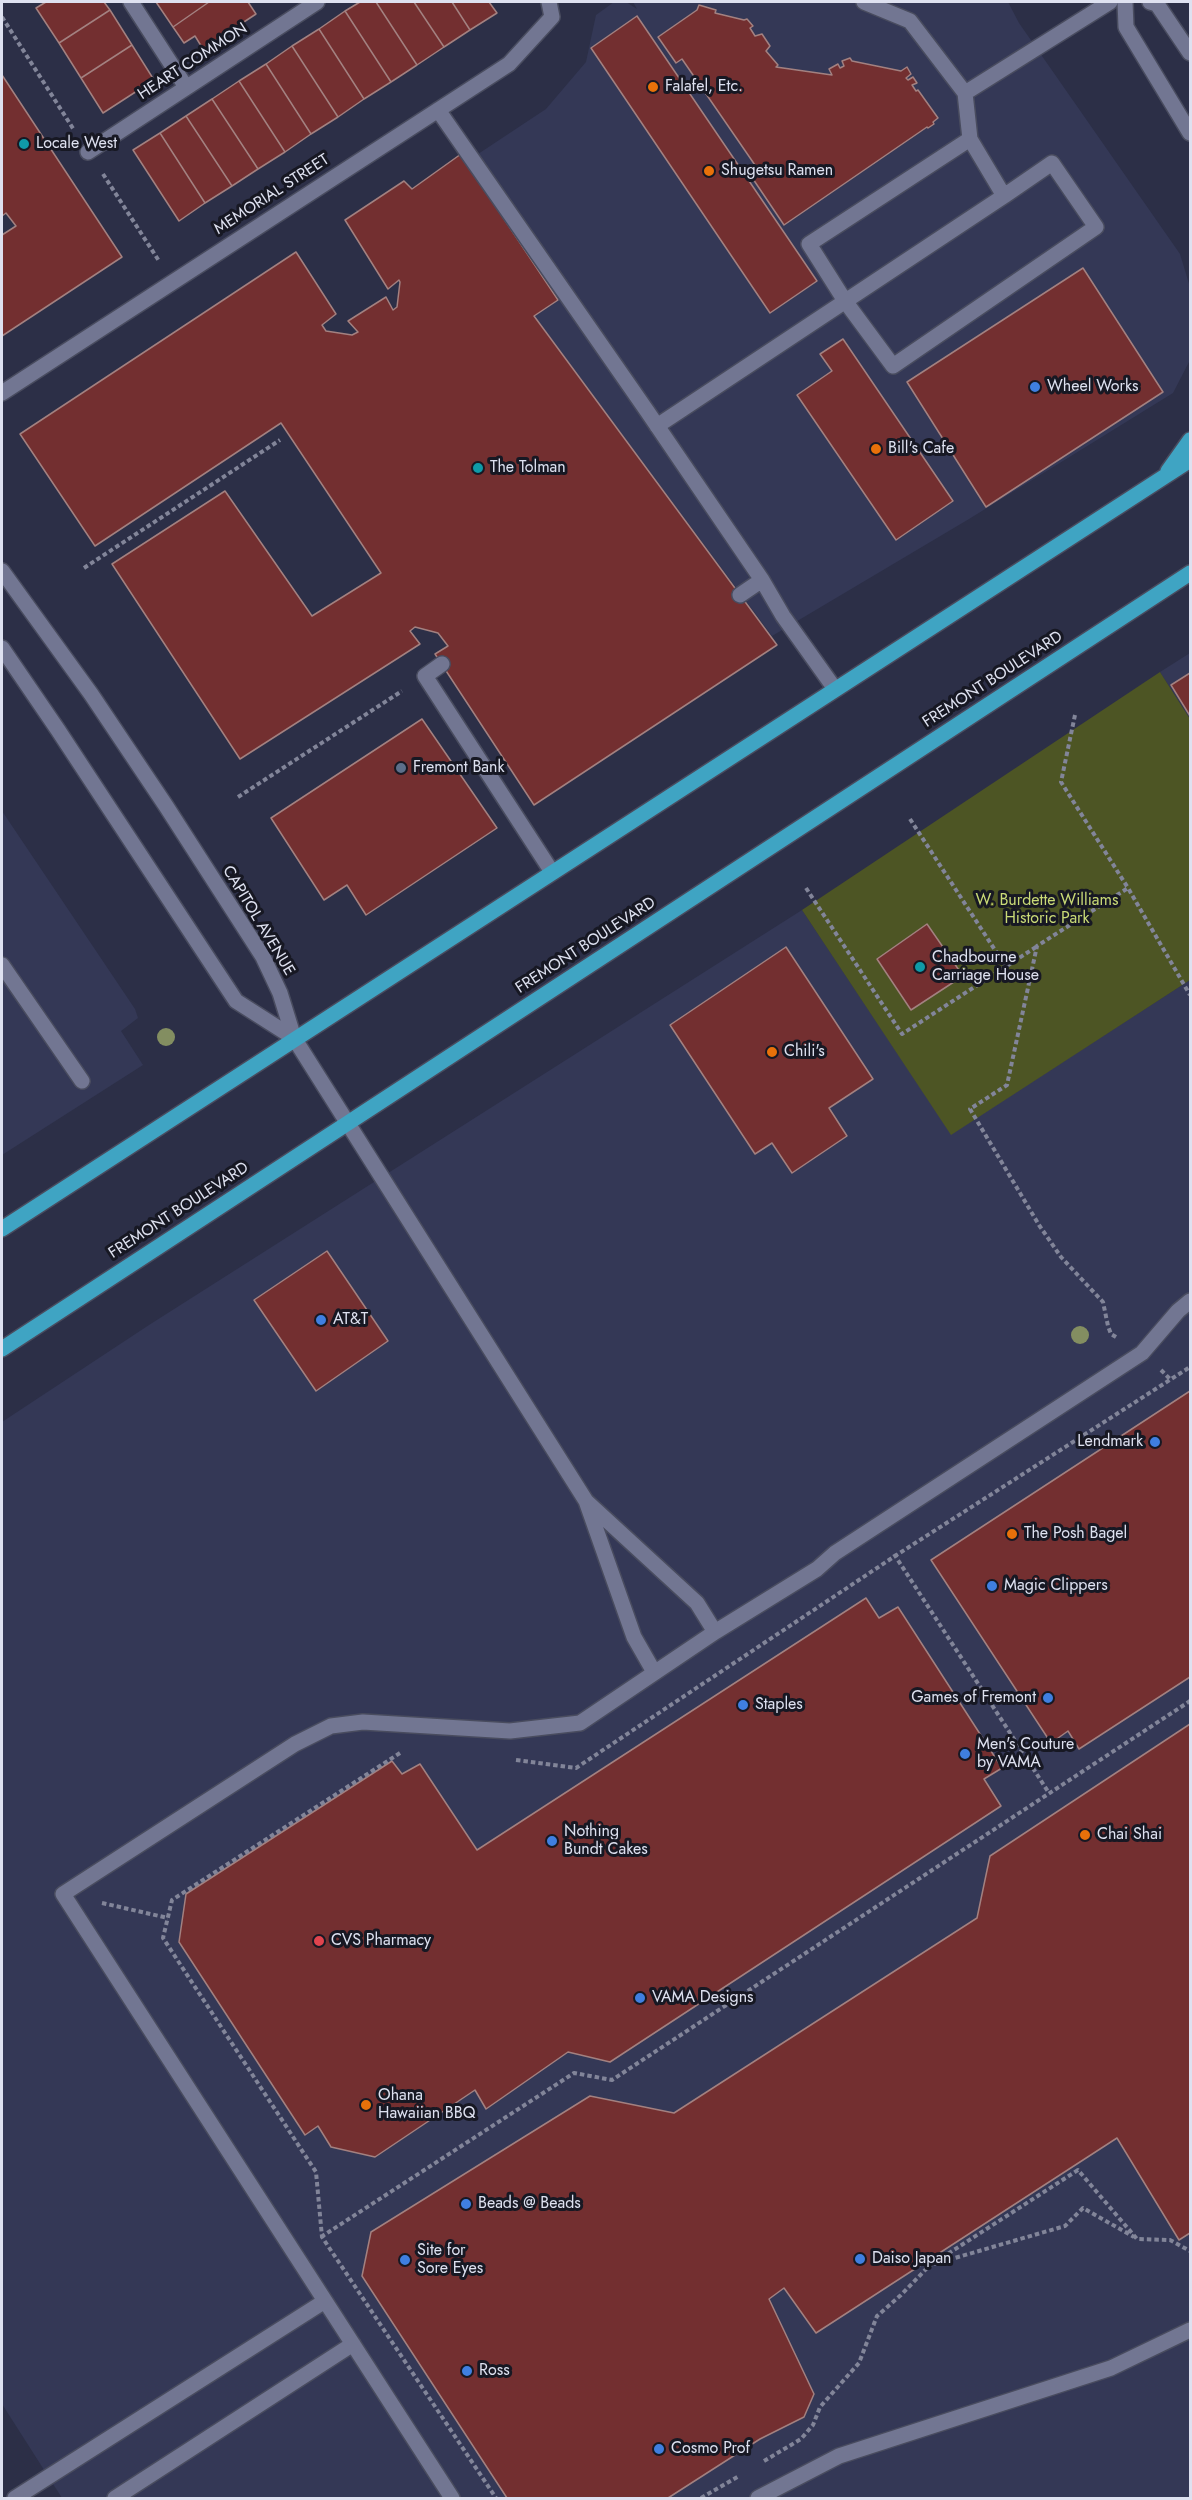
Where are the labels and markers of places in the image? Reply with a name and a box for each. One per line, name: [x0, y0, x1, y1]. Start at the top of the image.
place label: Falafel, Etc.: [665, 77, 743, 97]
marker: Falafel, Etc.: [646, 80, 660, 94]
place label: Locale West: [36, 134, 117, 154]
marker: Locale West: [17, 137, 31, 151]
place label: Shugetsu Ramen: [721, 161, 833, 181]
marker: Shugetsu Ramen: [702, 164, 716, 178]
place label: Wheel Works: [1047, 377, 1138, 397]
marker: Wheel Works: [1028, 380, 1042, 394]
place label: Bill's Cafe: [888, 439, 954, 459]
marker: Bill's Cafe: [869, 442, 883, 456]
place label: The Tolman: [490, 458, 566, 478]
marker: The Tolman: [471, 461, 485, 475]
place label: Fremont Bank: [413, 758, 504, 778]
marker: Fremont Bank: [394, 761, 408, 775]
place label: Chadbourne Carriage House: [932, 948, 1039, 986]
marker: Chadbourne Carriage House: [913, 960, 927, 974]
place label: Chili's: [784, 1042, 825, 1062]
marker: Chili's: [765, 1045, 779, 1059]
place label: AT&T: [333, 1310, 368, 1330]
marker: AT&T: [314, 1313, 328, 1327]
place label: Lendmark: [1077, 1432, 1143, 1452]
marker: Lendmark: [1148, 1435, 1162, 1449]
place label: The Posh Bagel: [1024, 1524, 1127, 1544]
marker: The Posh Bagel: [1005, 1527, 1019, 1541]
place label: Magic Clippers: [1004, 1576, 1108, 1596]
marker: Magic Clippers: [985, 1579, 999, 1593]
place label: Games of Fremont: [911, 1688, 1036, 1708]
marker: Games of Fremont: [1041, 1691, 1055, 1705]
place label: Staples: [755, 1695, 803, 1715]
marker: Staples: [736, 1698, 750, 1712]
place label: Men's Couture by VAMA: [977, 1735, 1074, 1773]
marker: Men's Couture by VAMA: [958, 1747, 972, 1761]
place label: Nothing Bundt Cakes: [564, 1822, 648, 1860]
place label: Chai Shai: [1097, 1825, 1162, 1845]
marker: Chai Shai: [1078, 1828, 1092, 1842]
marker: Nothing Bundt Cakes: [545, 1834, 559, 1848]
place label: CVS Pharmacy: [331, 1931, 431, 1951]
marker: CVS Pharmacy: [312, 1934, 326, 1948]
place label: VAMA Designs: [652, 1988, 754, 2008]
marker: VAMA Designs: [633, 1991, 647, 2005]
place label: Ohana Hawaiian BBQ: [378, 2086, 475, 2124]
marker: Ohana Hawaiian BBQ: [359, 2098, 373, 2112]
place label: Beads @ Beads: [478, 2194, 581, 2214]
marker: Beads @ Beads: [459, 2197, 473, 2211]
place label: Site for Sore Eyes: [417, 2241, 483, 2279]
place label: Daiso Japan: [872, 2249, 951, 2269]
marker: Daiso Japan: [853, 2252, 867, 2266]
marker: Site for Sore Eyes: [398, 2253, 412, 2267]
place label: Ross: [479, 2361, 510, 2381]
marker: Ross: [460, 2364, 474, 2378]
place label: Cosmo Prof: [671, 2439, 750, 2459]
marker: Cosmo Prof: [652, 2442, 666, 2456]

